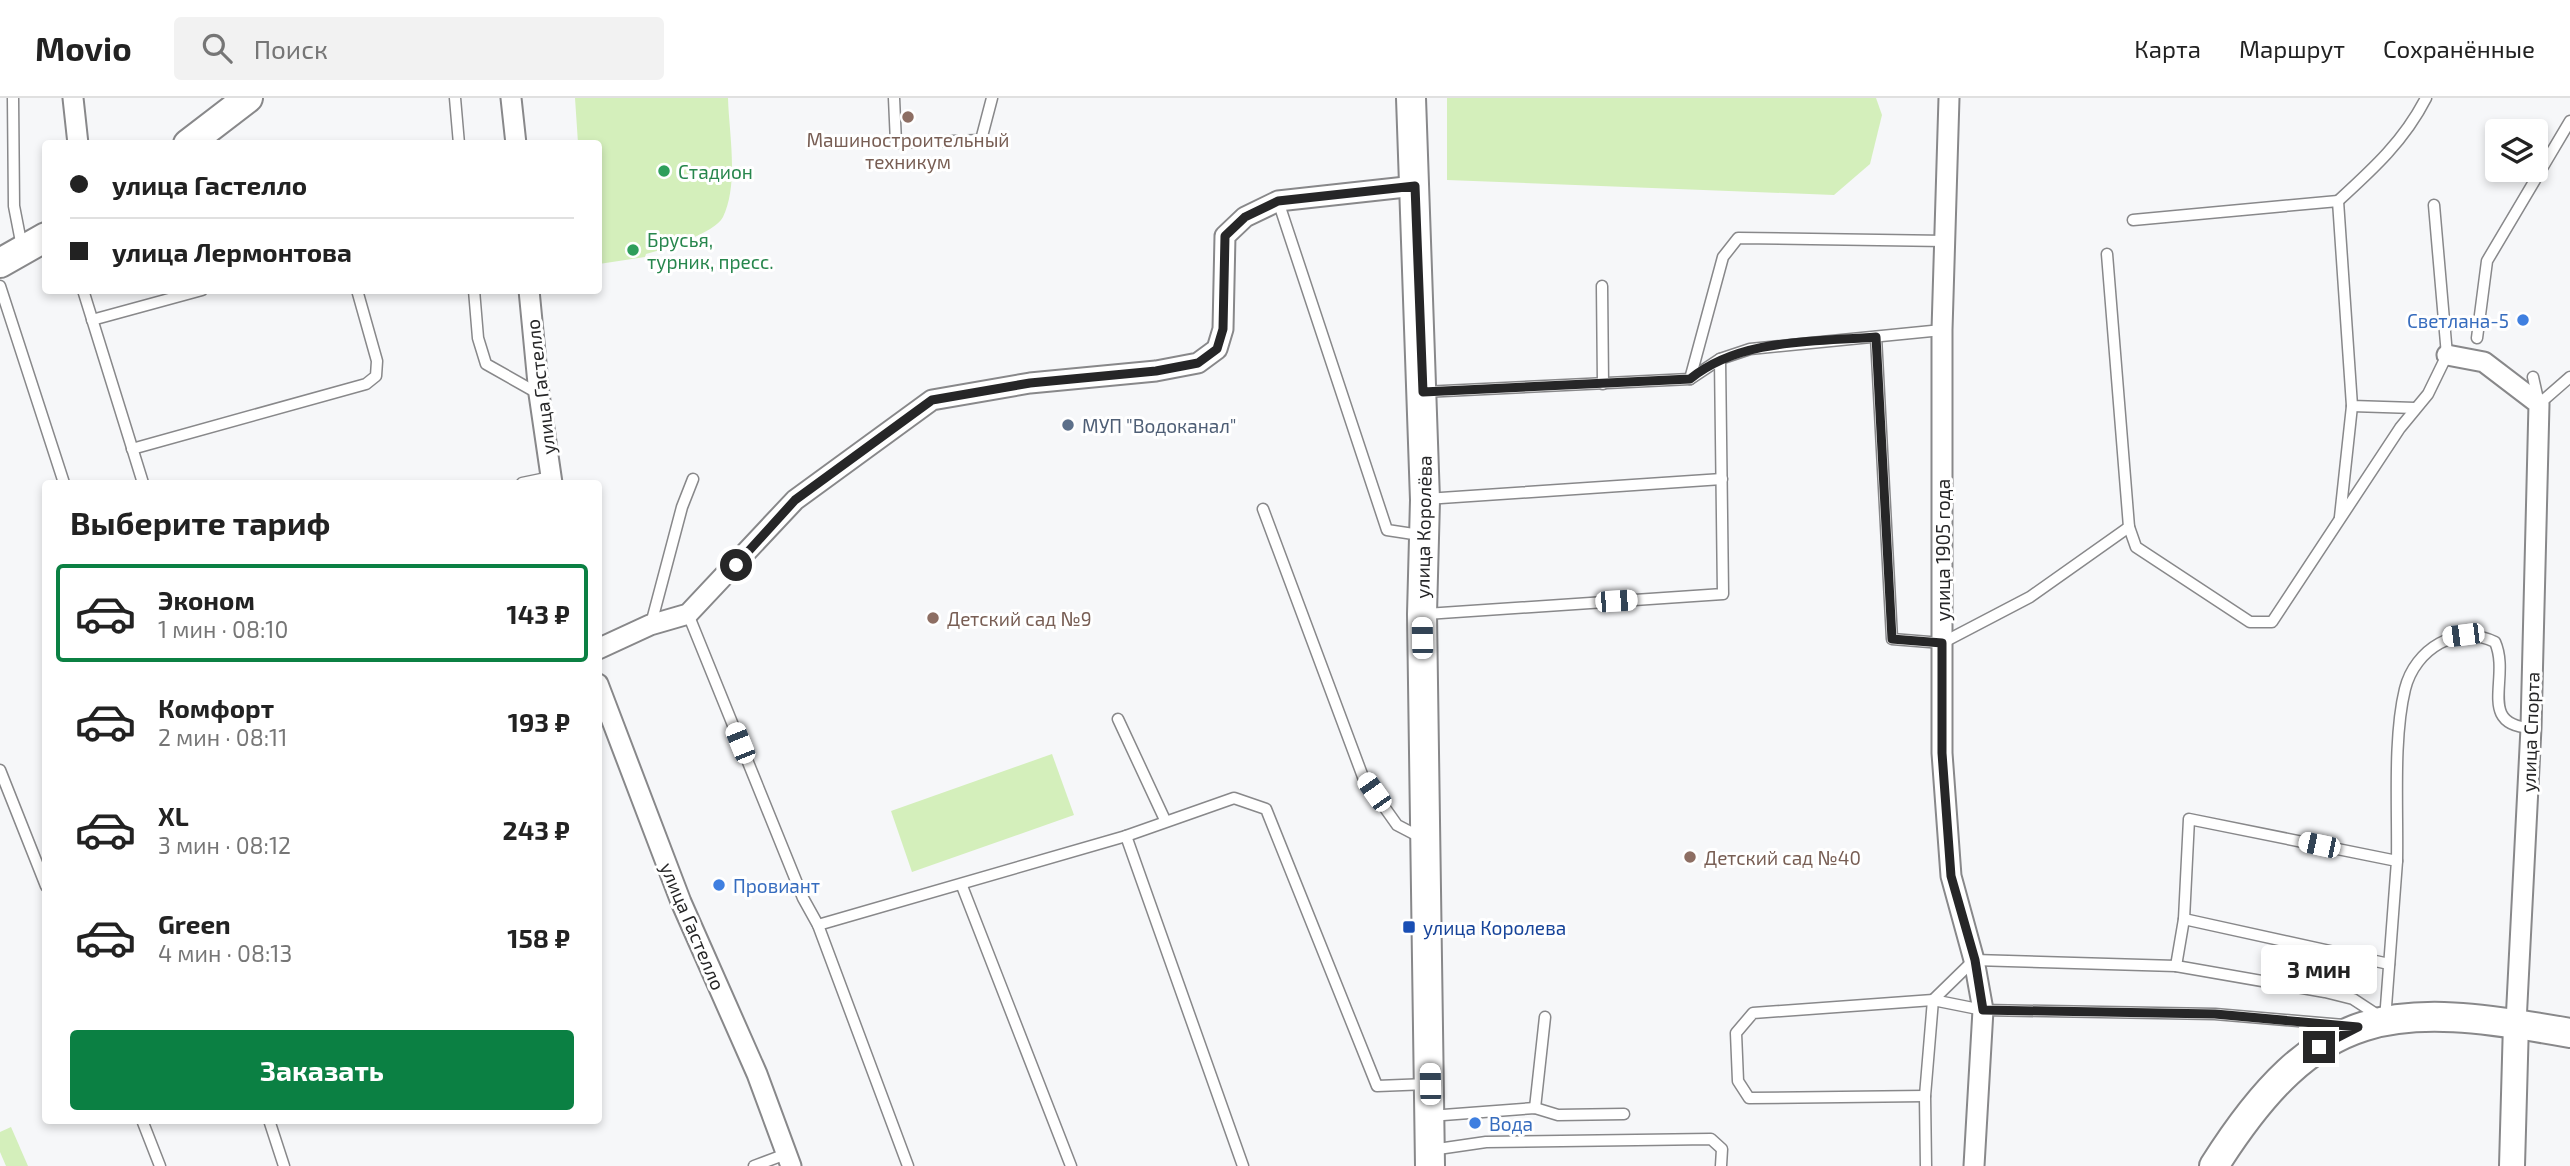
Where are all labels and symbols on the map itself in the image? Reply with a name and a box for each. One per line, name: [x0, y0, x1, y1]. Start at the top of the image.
marker: Машиностроительный техникум: [900, 109, 916, 125]
place label: Машиностроительный техникум: [806, 128, 1010, 174]
place label: Стадион: [678, 160, 753, 183]
marker: Стадион: [656, 163, 672, 179]
place label: Брусья, турник, пресс.: [647, 228, 774, 274]
marker: Брусья, турник, пресс.: [625, 242, 641, 258]
place label: Светлана-5: [2407, 309, 2509, 332]
marker: Светлана-5: [2515, 312, 2531, 328]
street label: улица Гастелло: [520, 318, 561, 456]
place label: МУП "Водоканал": [1082, 414, 1237, 437]
marker: МУП "Водоканал": [1060, 417, 1076, 433]
street label: улица Королёва: [1410, 455, 1437, 599]
street label: улица 1905 года: [1931, 479, 1955, 621]
route start: [720, 549, 752, 581]
car: [1595, 589, 1638, 613]
place label: Детский сад №9: [947, 607, 1092, 630]
marker: Детский сад №9: [925, 610, 941, 626]
car: [1412, 617, 1433, 659]
car: [2441, 622, 2486, 648]
street label: улица Спорта: [2516, 671, 2545, 793]
car: [723, 720, 758, 766]
car: [1354, 769, 1395, 815]
car: [2297, 830, 2342, 860]
place label: Детский сад №40: [1704, 846, 1861, 869]
marker: Детский сад №40: [1682, 849, 1698, 865]
street label: улица Гастелло: [655, 859, 730, 994]
place label: Провиант: [733, 874, 820, 897]
marker: Провиант: [711, 877, 727, 893]
place label: улица Королева: [1423, 916, 1566, 940]
marker: улица Королева: [1401, 919, 1417, 935]
callout: 3 мин: [2261, 946, 2377, 995]
route end: [2303, 1031, 2335, 1063]
car: [1420, 1063, 1441, 1105]
place label: Вода: [1489, 1112, 1533, 1135]
marker: Вода: [1467, 1115, 1483, 1131]

